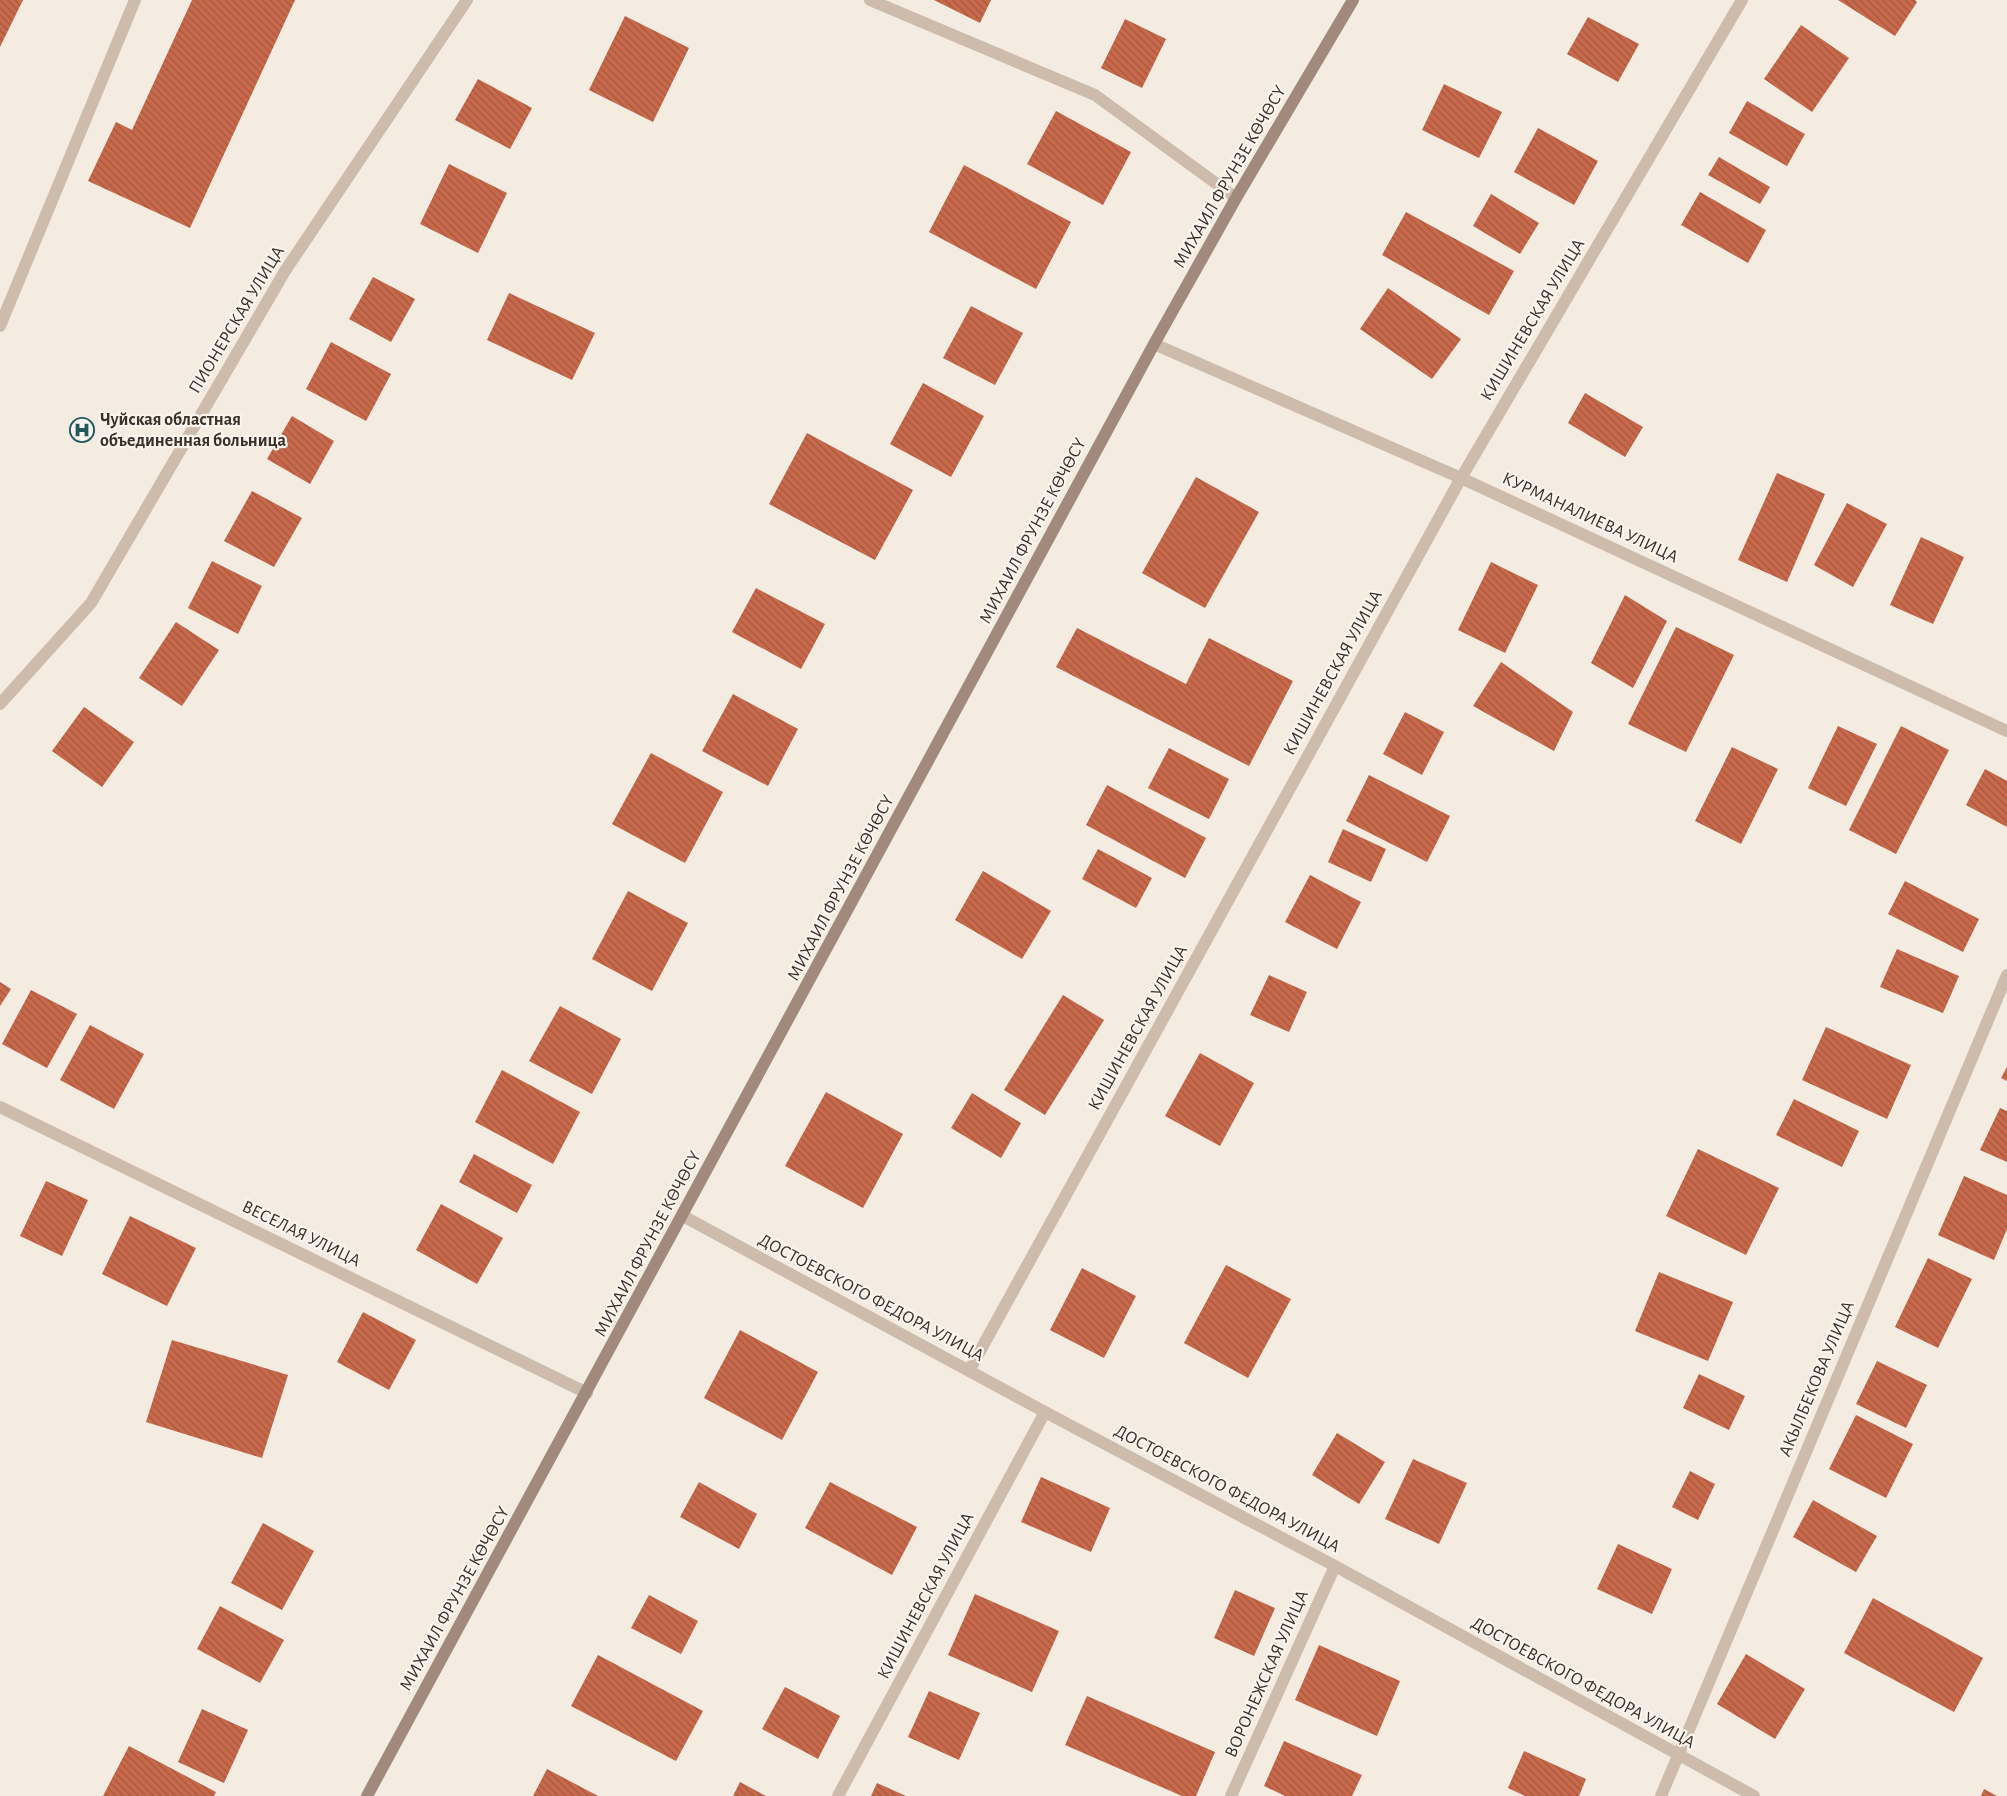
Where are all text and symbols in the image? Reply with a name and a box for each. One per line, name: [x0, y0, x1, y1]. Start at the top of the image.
street label: МИХАИЛ ФРУНЗЕ КӨЧӨСҮ: [1170, 82, 1290, 271]
street label: КИШИНЕВСКАЯ УЛИЦА: [1478, 236, 1589, 404]
street label: ПИОНЕРСКАЯ УЛИЦА: [186, 243, 288, 397]
place label: Чуйская областная объединенная больница: [100, 411, 287, 450]
hospital icon: Чуйская областная объединенная больница: [69, 417, 95, 443]
street label: МИХАИЛ ФРУНЗЕ КӨЧӨСҮ: [976, 435, 1090, 627]
street label: КУРМАНАЛИЕВА УЛИЦА: [1499, 469, 1681, 567]
street label: КИШИНЕВСКАЯ УЛИЦА: [1280, 587, 1386, 758]
street label: МИХАИЛ ФРУНЗЕ КӨЧӨСҮ: [784, 792, 898, 984]
street label: КИШИНЕВСКАЯ УЛИЦА: [1085, 942, 1191, 1113]
street label: МИХАИЛ ФРУНЗЕ КӨЧӨСҮ: [591, 1148, 705, 1340]
street label: ВЕСЕЛАЯ УЛИЦА: [239, 1198, 363, 1271]
street label: ДОСТОЕВСКОГО ФЕДОРА УЛИЦА: [755, 1231, 987, 1365]
street label: АКЫЛБЕКОВА УЛИЦА: [1776, 1298, 1858, 1459]
street label: ДОСТОЕВСКОГО ФЕДОРА УЛИЦА: [1111, 1422, 1343, 1556]
street label: МИХАИЛ ФРУНЗЕ КӨЧӨСҮ: [397, 1503, 513, 1694]
street label: КИШИНЕВСКАЯ УЛИЦА: [875, 1510, 978, 1682]
street label: ВОРОНЕЖСКАЯ УЛИЦА: [1222, 1587, 1312, 1760]
street label: ДОСТОЕВСКОГО ФЕДОРА УЛИЦА: [1468, 1614, 1698, 1752]

